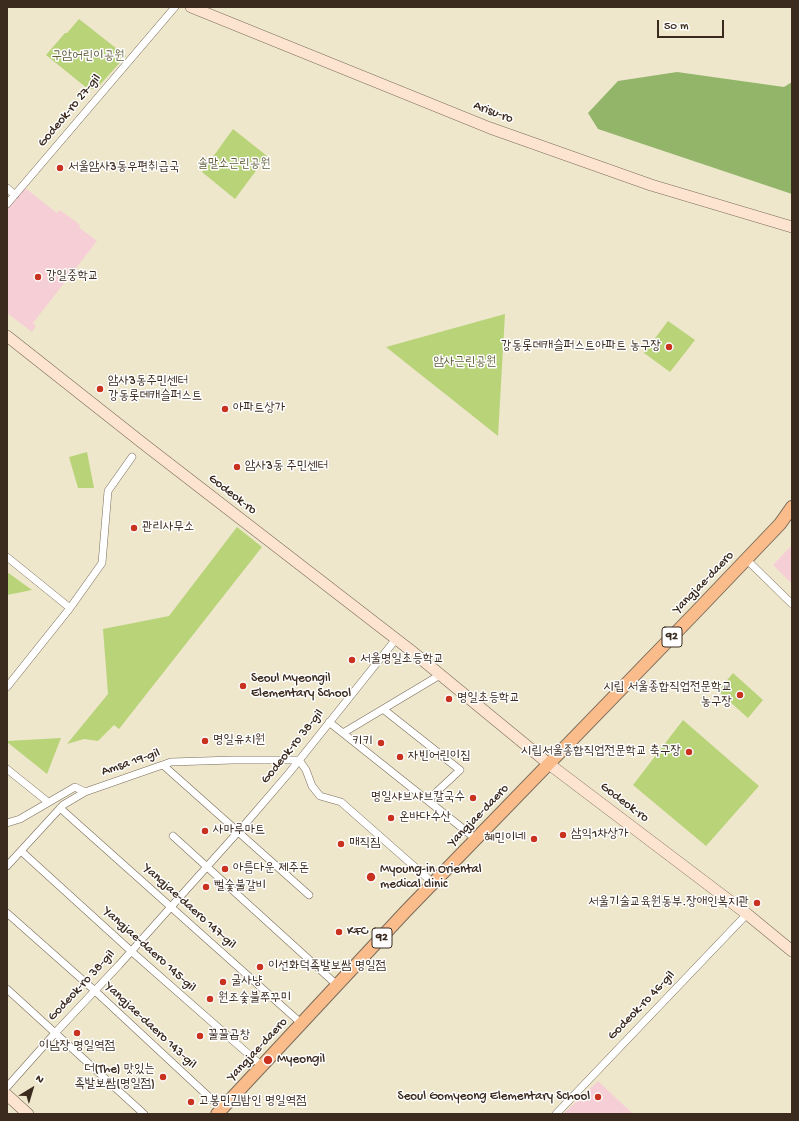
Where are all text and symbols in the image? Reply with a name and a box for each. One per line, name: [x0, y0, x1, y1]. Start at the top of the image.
scale bar: [659, 12, 726, 38]
text: 50 m: [664, 20, 689, 34]
park label: 구암어린이공원: [51, 49, 125, 65]
street label: Godeok-ro 27-gil: [35, 71, 105, 151]
street label: Arisu-ro: [471, 98, 515, 128]
park label: 솔말소근린공원: [197, 157, 271, 173]
place label: 서울암사3동우편취급국: [68, 160, 179, 176]
marker: 서울암사3동우편취급국: [55, 163, 65, 173]
place label: 강일중학교: [46, 269, 98, 285]
marker: 강일중학교: [33, 272, 43, 282]
place label: 강동롯데캐슬퍼스트아파트 농구장: [501, 339, 661, 355]
marker: 강동롯데캐슬퍼스트아파트 농구장: [664, 342, 674, 352]
park label: 암사근린공원: [434, 355, 496, 371]
place label: 암사3동주민센터 강동롯데캐슬퍼스트: [108, 374, 202, 405]
marker: 암사3동주민센터 강동롯데캐슬퍼스트: [95, 384, 105, 394]
place label: 아파트상가: [233, 401, 285, 417]
marker: 아파트상가: [220, 404, 230, 414]
place label: 암사3동 주민센터: [245, 459, 328, 475]
marker: 암사3동 주민센터: [232, 462, 242, 472]
street label: Godeok-ro: [205, 471, 259, 519]
place label: 관리사무소: [142, 520, 194, 536]
marker: 관리사무소: [129, 523, 139, 533]
street label: Yangjae-daero: [670, 548, 738, 618]
road number: 92: [662, 627, 682, 647]
place label: 서울명일초등학교: [360, 652, 444, 668]
marker: 서울명일초등학교: [347, 655, 357, 665]
place label: Seoul Myeongil Elementary School: [251, 671, 351, 702]
place label: 시립 서울종합직업전문학교 농구장: [603, 680, 732, 711]
marker: Seoul Myeongil Elementary School: [238, 681, 248, 691]
marker: 시립 서울종합직업전문학교 농구장: [735, 690, 745, 700]
place label: 명일초등학교: [457, 691, 520, 707]
marker: 명일초등학교: [444, 694, 454, 704]
street label: Godeok-ro 38-gil: [258, 707, 328, 787]
place label: 명일유치원: [213, 733, 265, 749]
place label: 키키: [352, 735, 373, 751]
marker: 명일유치원: [200, 736, 210, 746]
marker: 키키: [376, 738, 386, 748]
place label: 시립서울종합직업전문학교 축구장: [521, 744, 681, 760]
street label: Amsa 19-gil: [100, 746, 162, 780]
marker: 시립서울종합직업전문학교 축구장: [684, 747, 694, 757]
place label: 자빈어린이집: [408, 749, 471, 765]
marker: 자빈어린이집: [395, 752, 405, 762]
street label: Godeok-ro: [596, 780, 652, 826]
street label: Yangjae-daero: [445, 781, 513, 851]
place label: 명일샤브샤브칼국수: [371, 790, 465, 806]
marker: 명일샤브샤브칼국수: [468, 793, 478, 803]
place label: 온바다수산: [399, 810, 451, 826]
marker: 온바다수산: [386, 813, 396, 823]
place label: 사마루마트: [213, 823, 265, 839]
marker: 사마루마트: [200, 826, 210, 836]
place label: 삼익1차상가: [571, 827, 629, 843]
marker: 삼익1차상가: [558, 830, 568, 840]
place label: 혜민이네: [484, 831, 526, 847]
marker: 혜민이네: [529, 834, 539, 844]
place label: 매직짐: [349, 836, 380, 852]
marker: 매직짐: [336, 839, 346, 849]
street label: Yangjae-daero 147-gil: [139, 861, 239, 953]
place label: 아름다운 제주돈: [233, 861, 309, 877]
place label: Myoung-in Oriental medical clinic: [380, 862, 482, 893]
marker: 아름다운 제주돈: [220, 864, 230, 874]
marker: Myoung-in Oriental medical clinic: [365, 871, 377, 883]
place label: 뻘숯불갈비: [214, 879, 266, 895]
marker: 뻘숯불갈비: [201, 882, 211, 892]
place label: 서울기술교육원동부.장애인복지관: [588, 895, 749, 911]
marker: 서울기술교육원동부.장애인복지관: [752, 898, 762, 908]
street label: Yangjae-daero 145-gil: [99, 904, 199, 996]
place label: KFC: [347, 924, 368, 940]
marker: KFC: [334, 927, 344, 937]
road number: 92: [372, 928, 392, 948]
street label: Godeok-ro 38-gil: [45, 947, 119, 1025]
place label: 이선화덕족발보쌈 명일점: [268, 959, 386, 975]
marker: 이선화덕족발보쌈 명일점: [255, 962, 265, 972]
street label: Godeok-ro 46-gil: [605, 968, 679, 1044]
place label: 굴사냥: [231, 974, 262, 990]
marker: 굴사냥: [218, 977, 228, 987]
street label: Yangjae-daero 143-gil: [101, 979, 199, 1073]
place label: 원조숯불쭈꾸미: [218, 991, 291, 1007]
marker: 원조숯불쭈꾸미: [205, 994, 215, 1004]
street label: Yangjae-daero: [225, 1015, 291, 1085]
marker: 이남장 명일역점: [72, 1028, 82, 1038]
place label: 꿀꿀곱창: [208, 1028, 250, 1044]
marker: 꿀꿀곱창: [195, 1031, 205, 1041]
place label: 이남장 명일역점: [39, 1039, 115, 1055]
place label: Myeongil: [277, 1052, 325, 1068]
marker: Myeongil: [262, 1054, 274, 1066]
place label: 더(The) 맛있는 족발보쌈(명일점): [74, 1062, 155, 1093]
north arrow: [12, 1069, 52, 1109]
marker: 더(The) 맛있는 족발보쌈(명일점): [158, 1072, 168, 1082]
text: N: [33, 1073, 46, 1086]
place label: Seoul Gomyeong Elementary School: [398, 1089, 590, 1105]
marker: Seoul Gomyeong Elementary School: [593, 1092, 603, 1102]
place label: 고봉민김밥인 명일역점: [199, 1094, 307, 1110]
marker: 고봉민김밥인 명일역점: [186, 1097, 196, 1107]

